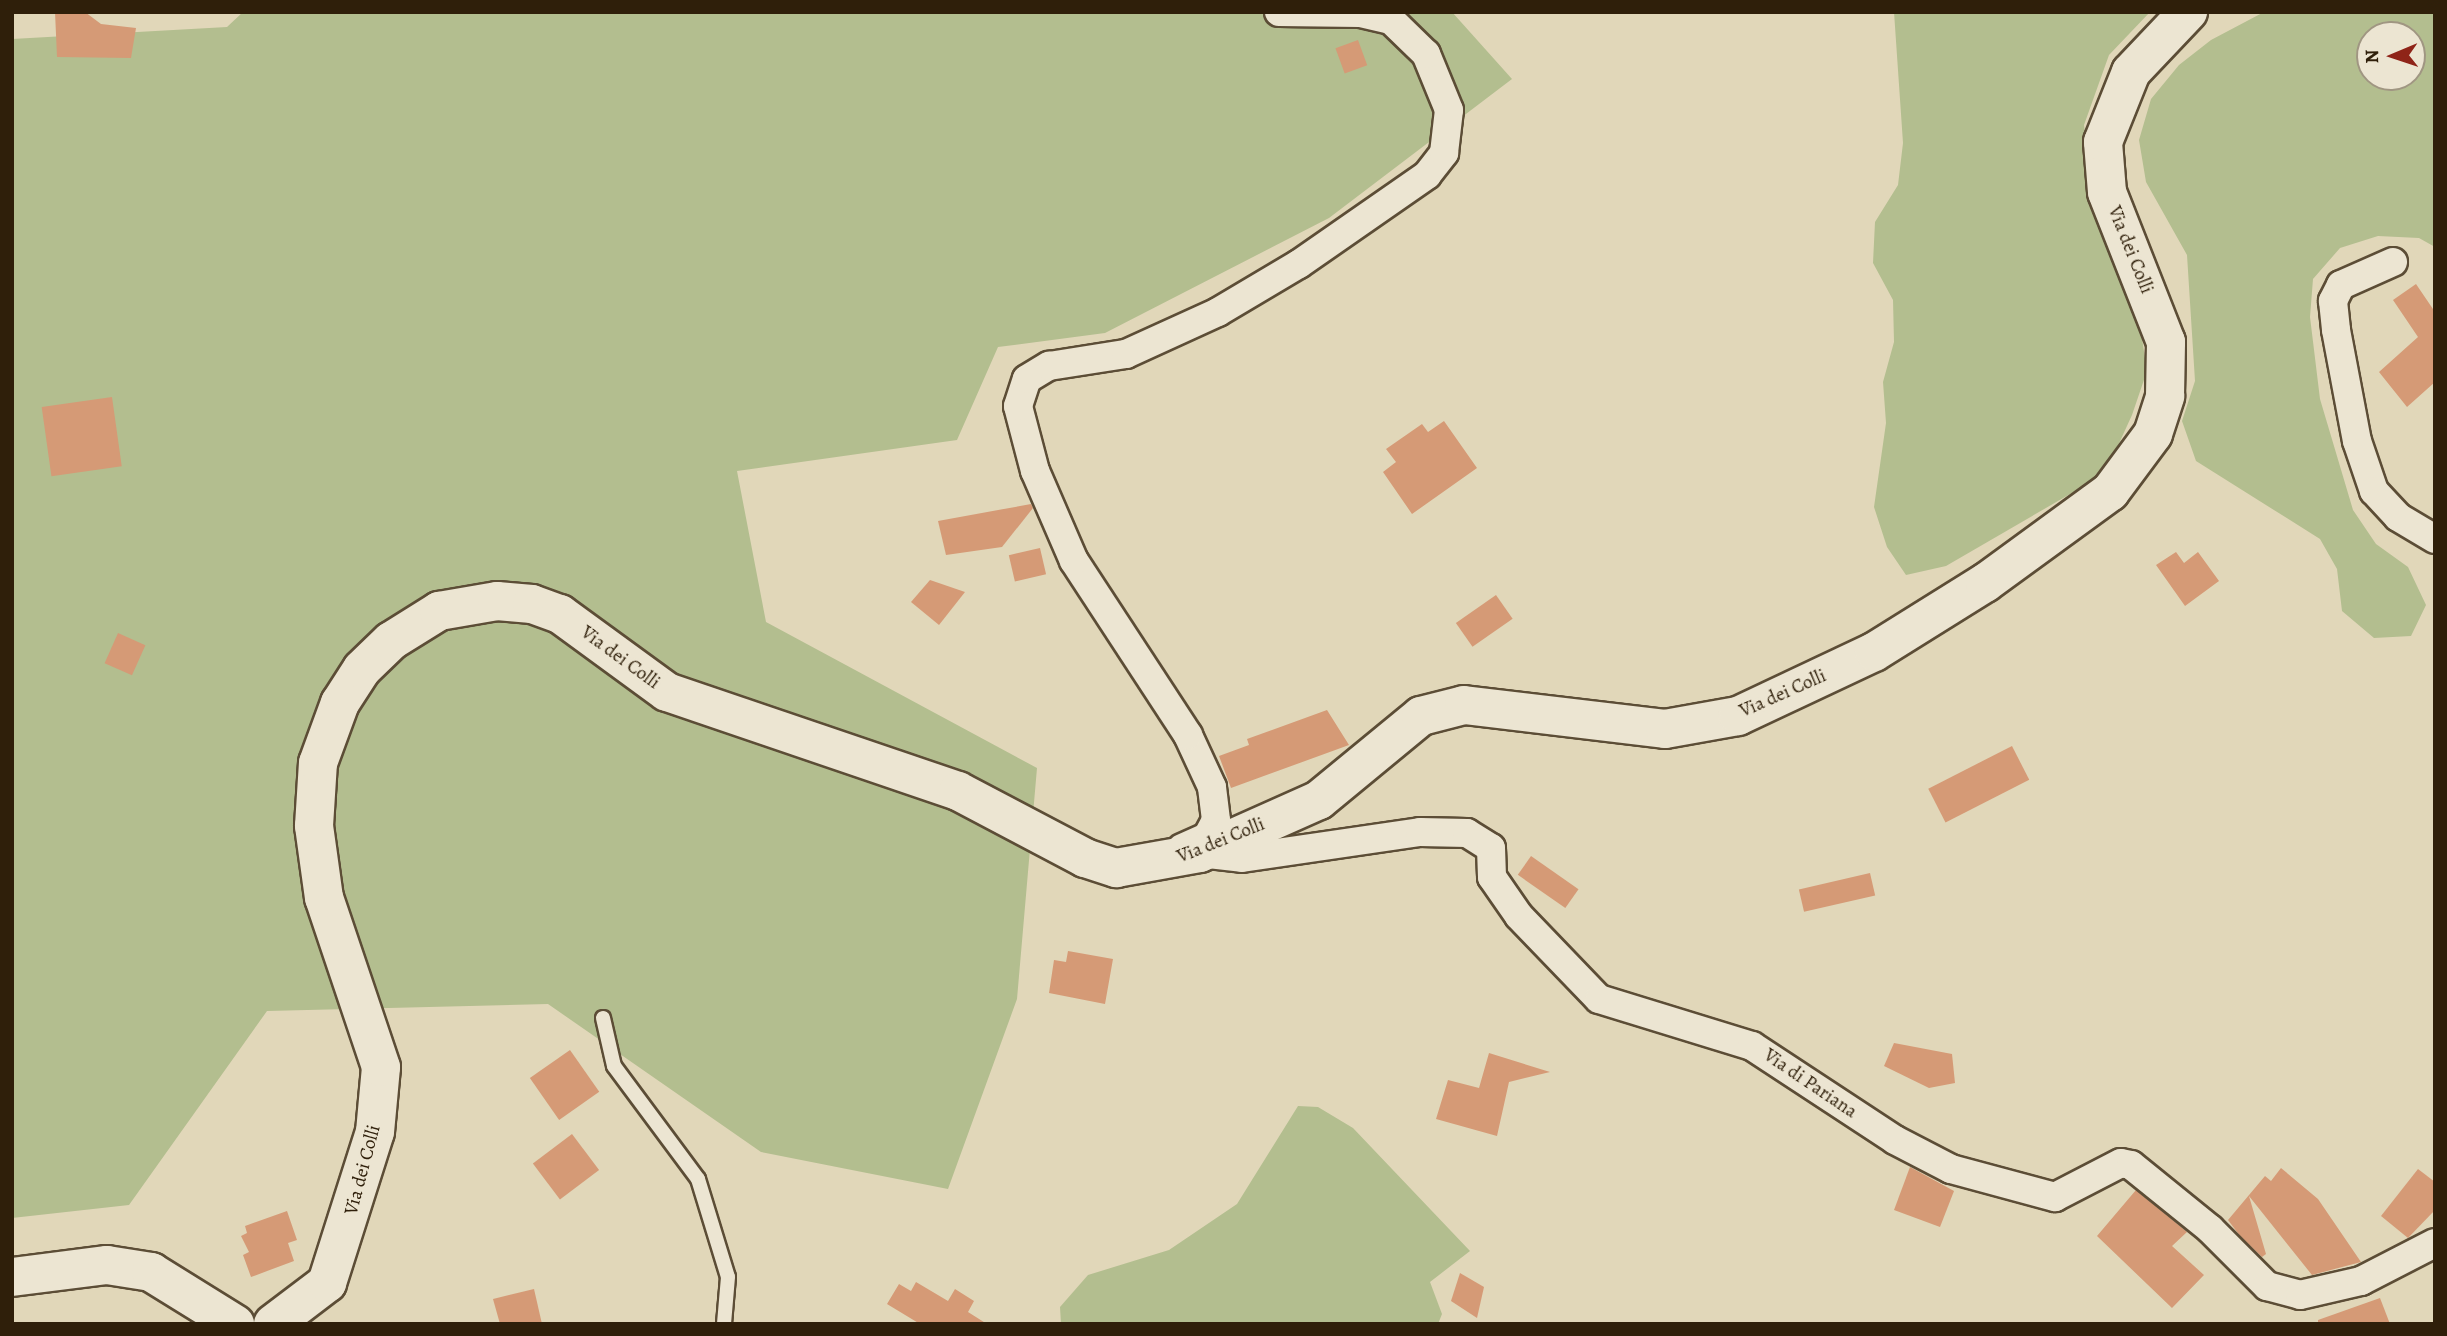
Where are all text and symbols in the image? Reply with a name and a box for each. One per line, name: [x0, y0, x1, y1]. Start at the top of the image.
north arrow: [2356, 21, 2426, 91]
text: N: [2359, 49, 2385, 64]
street label: Via dei Colli: [2102, 203, 2158, 297]
street label: Via dei Colli: [576, 622, 664, 694]
street label: Via dei Colli: [1736, 665, 1830, 723]
street label: Via dei Colli: [1174, 813, 1268, 869]
street label: Via di Pariana: [1759, 1044, 1861, 1124]
street label: Via dei Colli: [340, 1122, 386, 1218]

